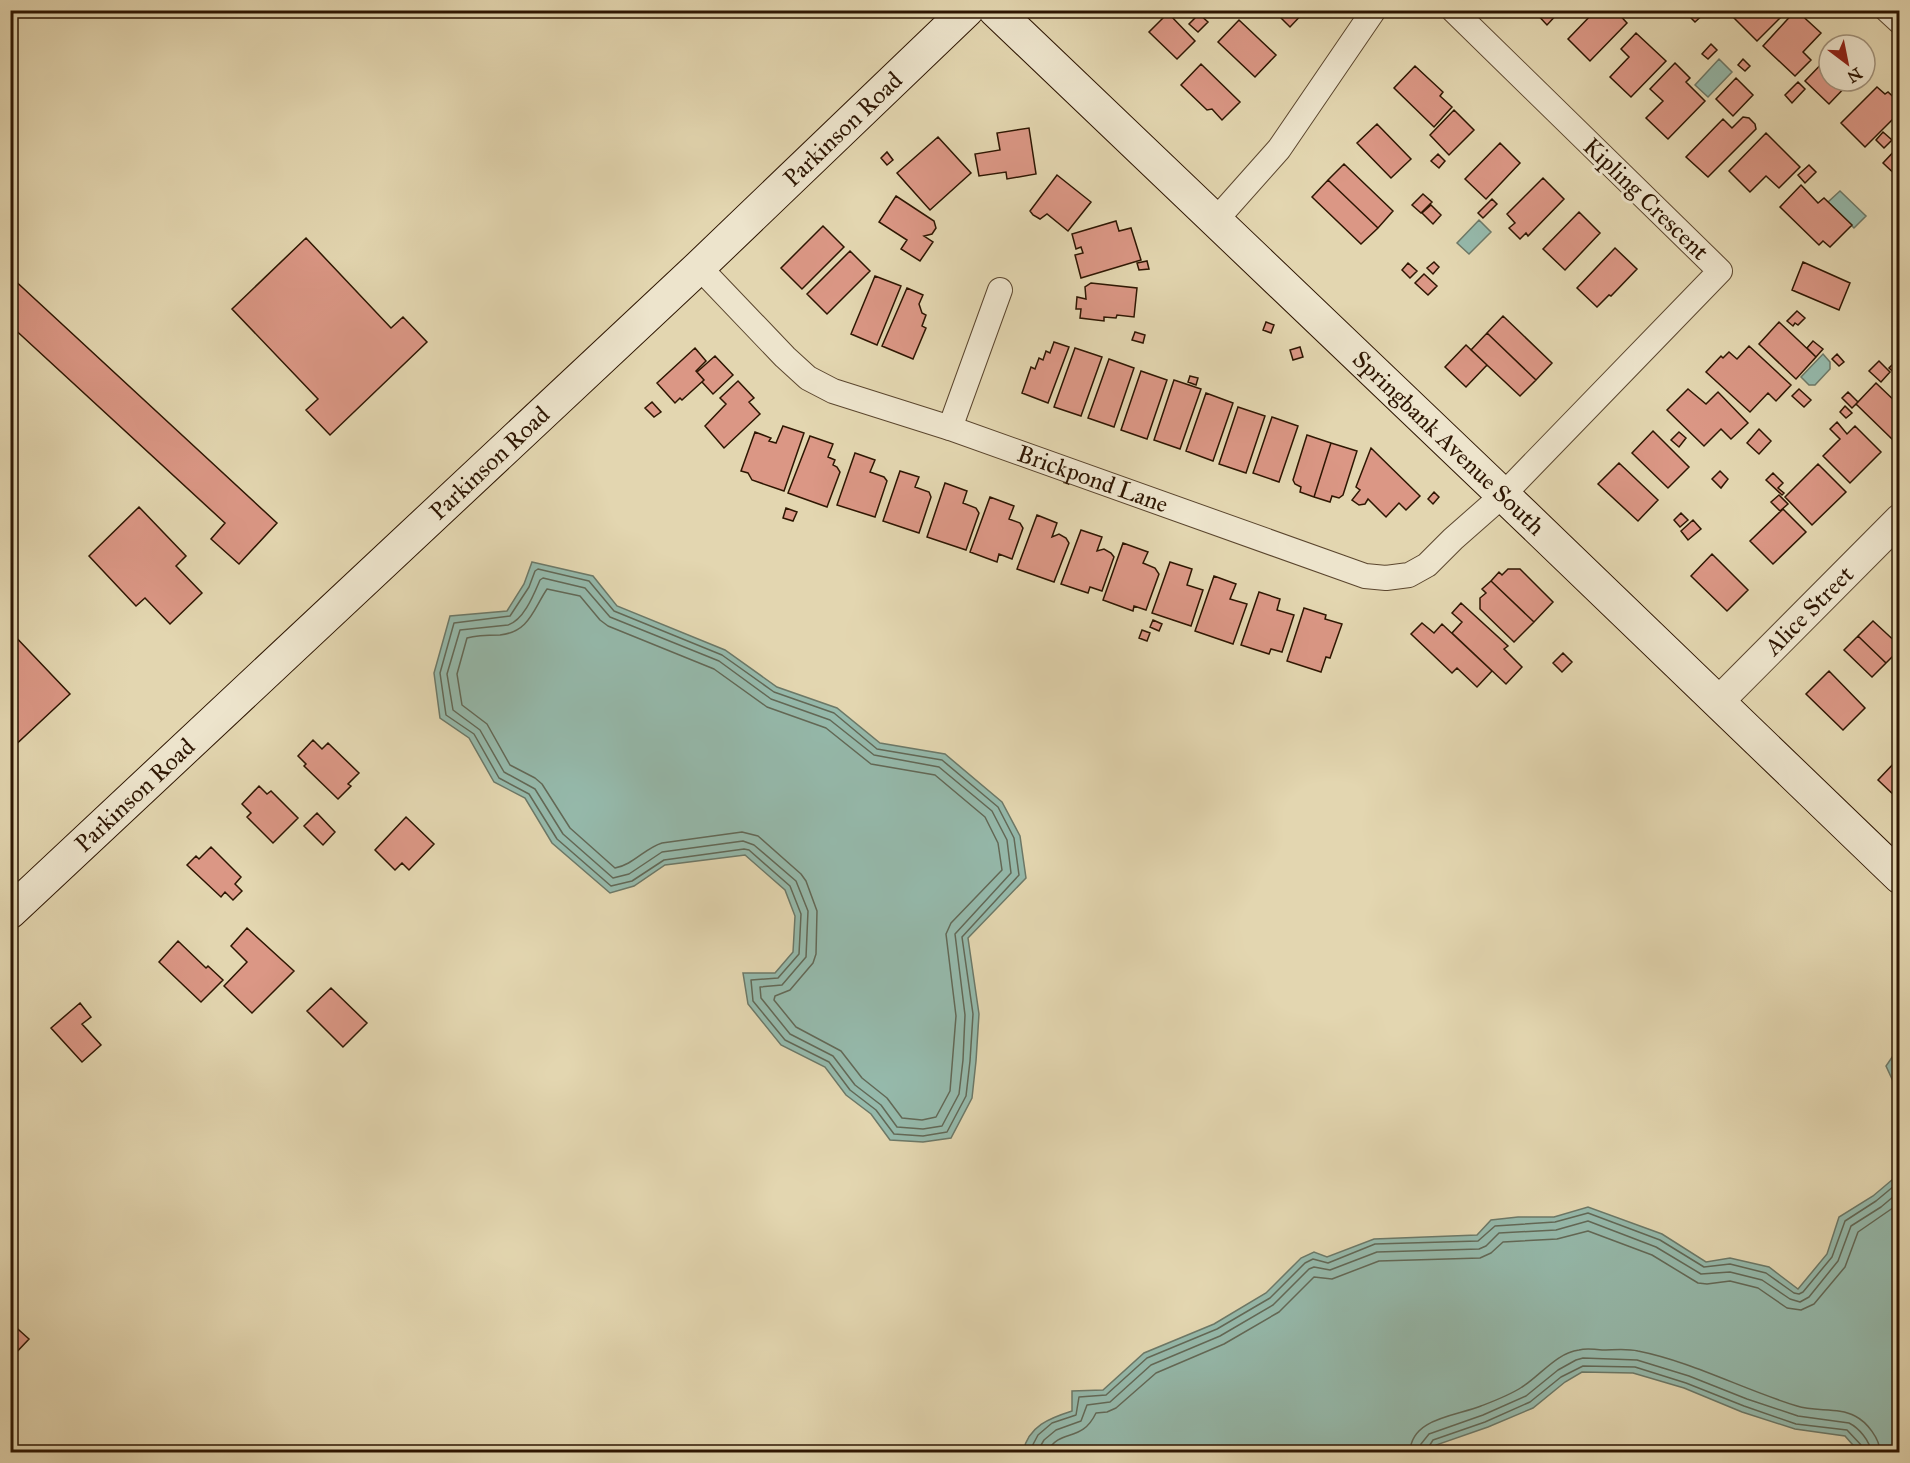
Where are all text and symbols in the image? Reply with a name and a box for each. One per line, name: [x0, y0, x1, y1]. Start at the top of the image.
north arrow: [1817, 33, 1877, 93]
text: N: [1844, 64, 1865, 87]
street label: Parkinson Road: [777, 65, 909, 193]
street label: Kipling Crescent: [1577, 131, 1716, 267]
street label: Springbank Avenue South: [1346, 344, 1551, 542]
street label: Parkinson Road: [423, 400, 556, 526]
street label: Brickpond Lane: [1013, 438, 1172, 520]
street label: Alice Street: [1757, 559, 1860, 662]
street label: Parkinson Road: [69, 732, 201, 858]

